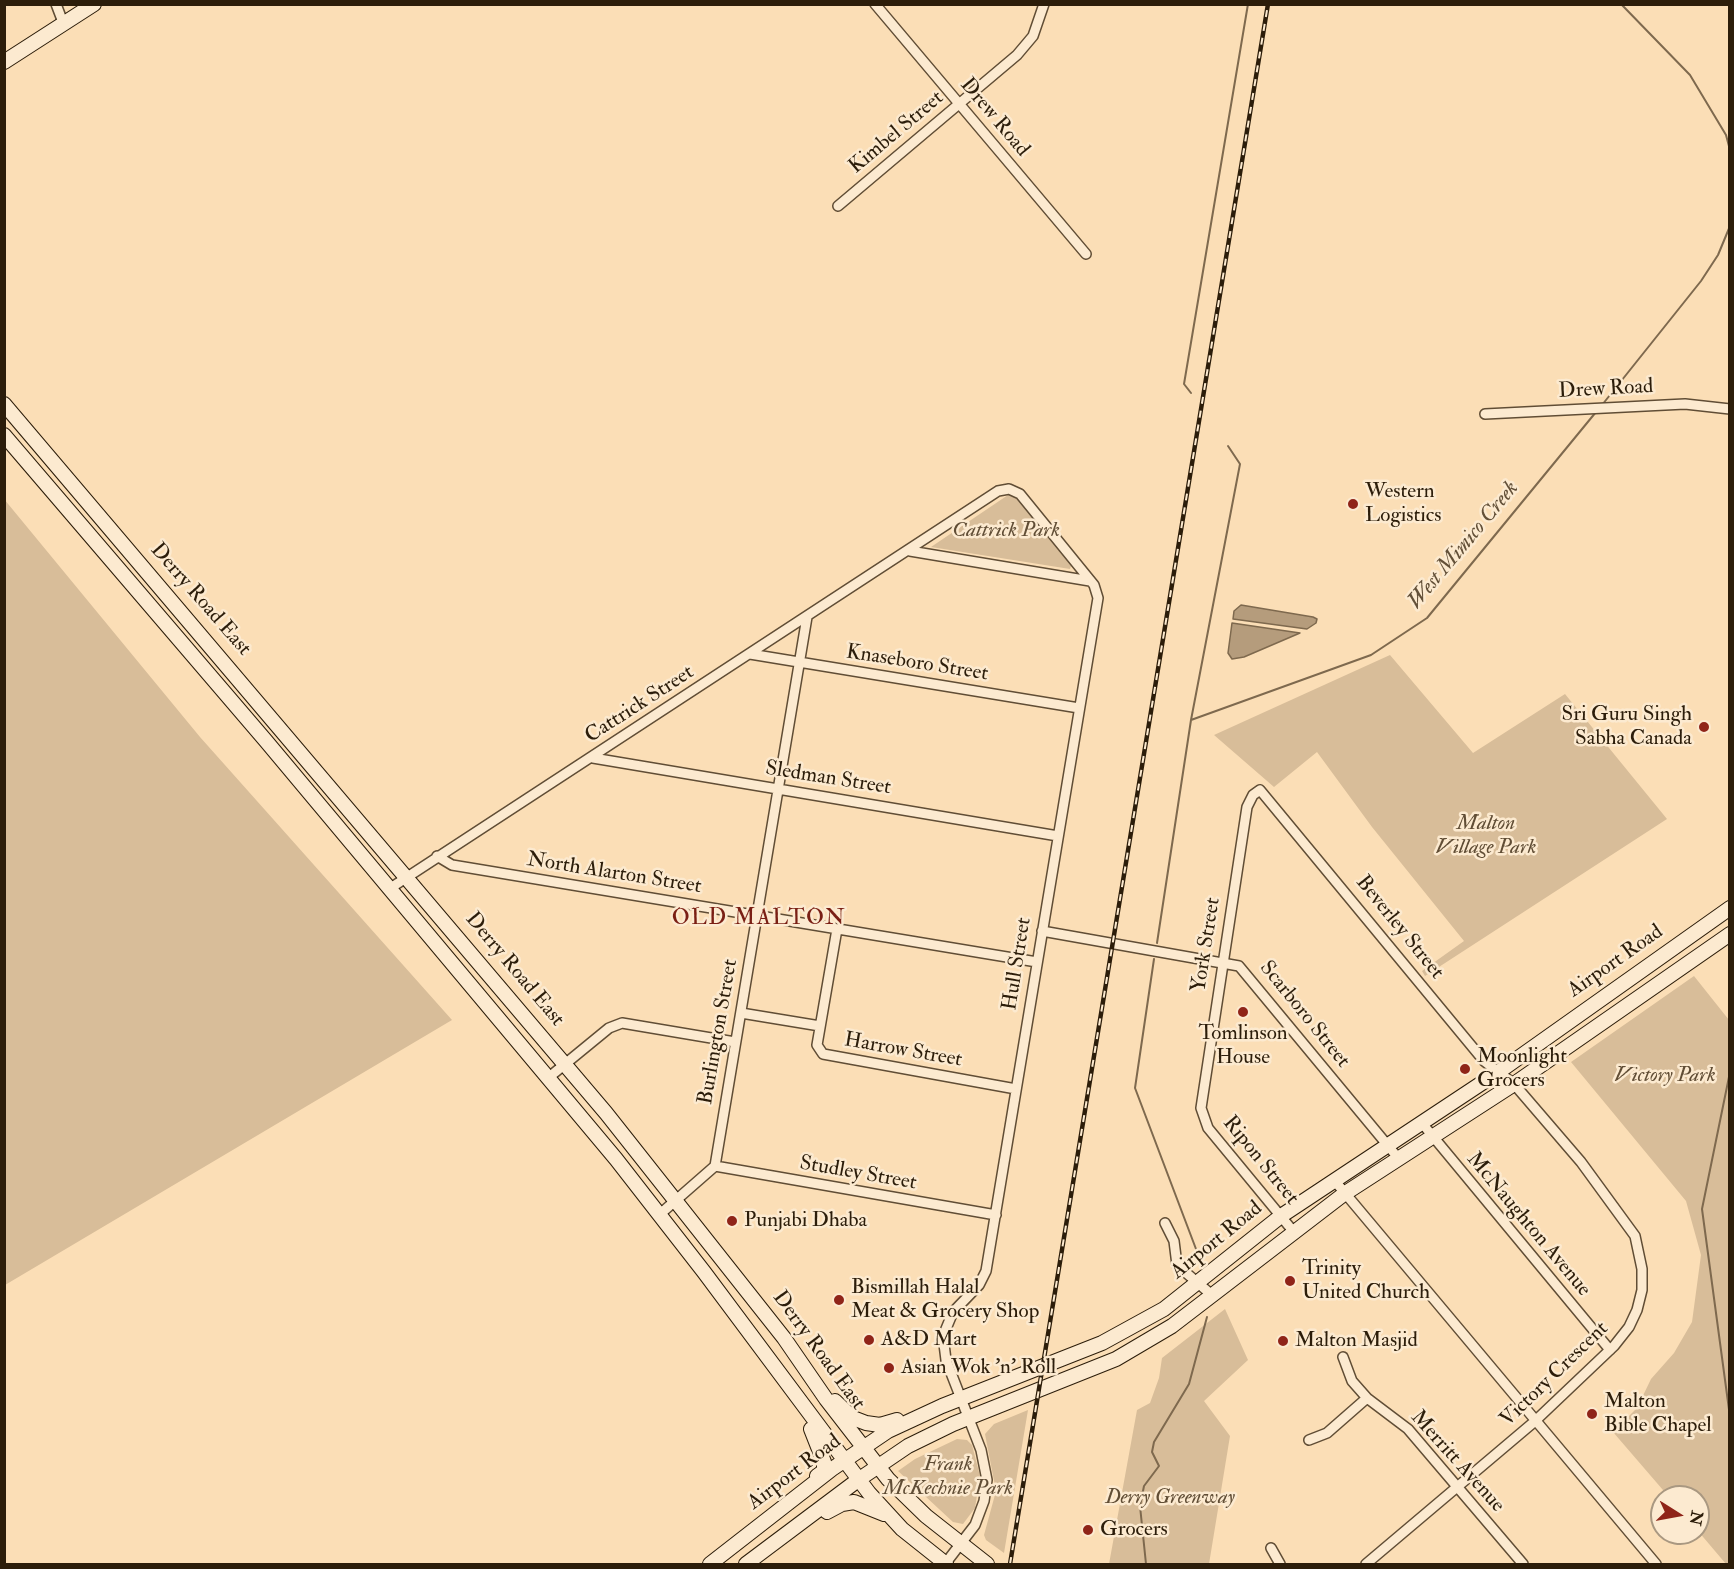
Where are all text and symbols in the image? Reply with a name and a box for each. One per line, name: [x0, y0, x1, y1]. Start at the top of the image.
street label: Drew Road: [954, 74, 1034, 162]
street label: Kimbel Street: [844, 86, 950, 180]
street label: Drew Road: [1558, 375, 1654, 405]
water label: West Mimico Creek: [1403, 477, 1525, 615]
place label: Western Logistics: [1365, 479, 1442, 529]
marker: Western Logistics: [1346, 497, 1360, 511]
park label: Cattrick Park: [952, 518, 1060, 544]
street label: Derry Road East: [144, 538, 256, 662]
street label: Knaseboro Street: [844, 640, 990, 688]
street label: Cattrick Street: [581, 661, 699, 749]
place label: Sri Guru Singh Sabha Canada: [1562, 702, 1692, 752]
marker: Sri Guru Singh Sabha Canada: [1697, 720, 1711, 734]
street label: Sledman Street: [763, 757, 893, 801]
park label: Malton Village Park: [1435, 811, 1537, 861]
street label: North Alarton Street: [525, 848, 703, 900]
street label: Beverley Street: [1349, 871, 1449, 985]
street label: York Street: [1187, 896, 1227, 994]
district label: OLD MALTON: [672, 906, 846, 932]
street label: Derry Road East: [459, 908, 569, 1032]
street label: Hull Street: [998, 916, 1038, 1012]
street label: Airport Road: [1564, 920, 1668, 1004]
street label: Burlington Street: [694, 957, 744, 1107]
street label: Scarboro Street: [1253, 957, 1355, 1073]
marker: Tomlinson House: [1236, 1005, 1250, 1019]
place label: Tomlinson House: [1198, 1021, 1288, 1071]
street label: Harrow Street: [842, 1028, 964, 1074]
place label: Moonlight Grocers: [1477, 1044, 1567, 1094]
marker: Moonlight Grocers: [1458, 1062, 1472, 1076]
park label: Victory Park: [1614, 1063, 1716, 1089]
street label: Ripon Street: [1216, 1111, 1304, 1211]
street label: McNaughton Avenue: [1460, 1148, 1596, 1302]
street label: Studley Street: [798, 1151, 918, 1197]
street label: Airport Road: [1166, 1196, 1268, 1286]
place label: Punjabi Dhaba: [744, 1208, 867, 1234]
marker: Punjabi Dhaba: [725, 1214, 739, 1228]
place label: Trinity United Church: [1302, 1256, 1430, 1306]
marker: Trinity United Church: [1283, 1274, 1297, 1288]
place label: Bismillah Halal Meat & Grocery Shop: [851, 1275, 1039, 1325]
street label: Derry Road East: [766, 1286, 870, 1416]
marker: Bismillah Halal Meat & Grocery Shop: [832, 1293, 846, 1307]
street label: Victory Crescent: [1496, 1317, 1614, 1433]
place label: A&D Mart: [881, 1327, 977, 1353]
place label: Malton Masjid: [1295, 1328, 1418, 1354]
marker: A&D Mart: [862, 1333, 876, 1347]
marker: Malton Masjid: [1276, 1334, 1290, 1348]
place label: Asian Wok 'n' Roll: [901, 1355, 1056, 1381]
marker: Asian Wok 'n' Roll: [882, 1361, 896, 1375]
place label: Malton Bible Chapel: [1604, 1389, 1712, 1439]
street label: Merritt Avenue: [1405, 1406, 1509, 1518]
marker: Malton Bible Chapel: [1585, 1407, 1599, 1421]
street label: Airport Road: [743, 1430, 847, 1516]
park label: Frank McKechnie Park: [883, 1452, 1013, 1502]
park label: Derry Greenway: [1105, 1485, 1235, 1511]
north arrow: [1650, 1485, 1710, 1545]
text: N: [1685, 1509, 1707, 1527]
place label: Grocers: [1100, 1517, 1168, 1543]
marker: Grocers: [1081, 1523, 1095, 1537]

